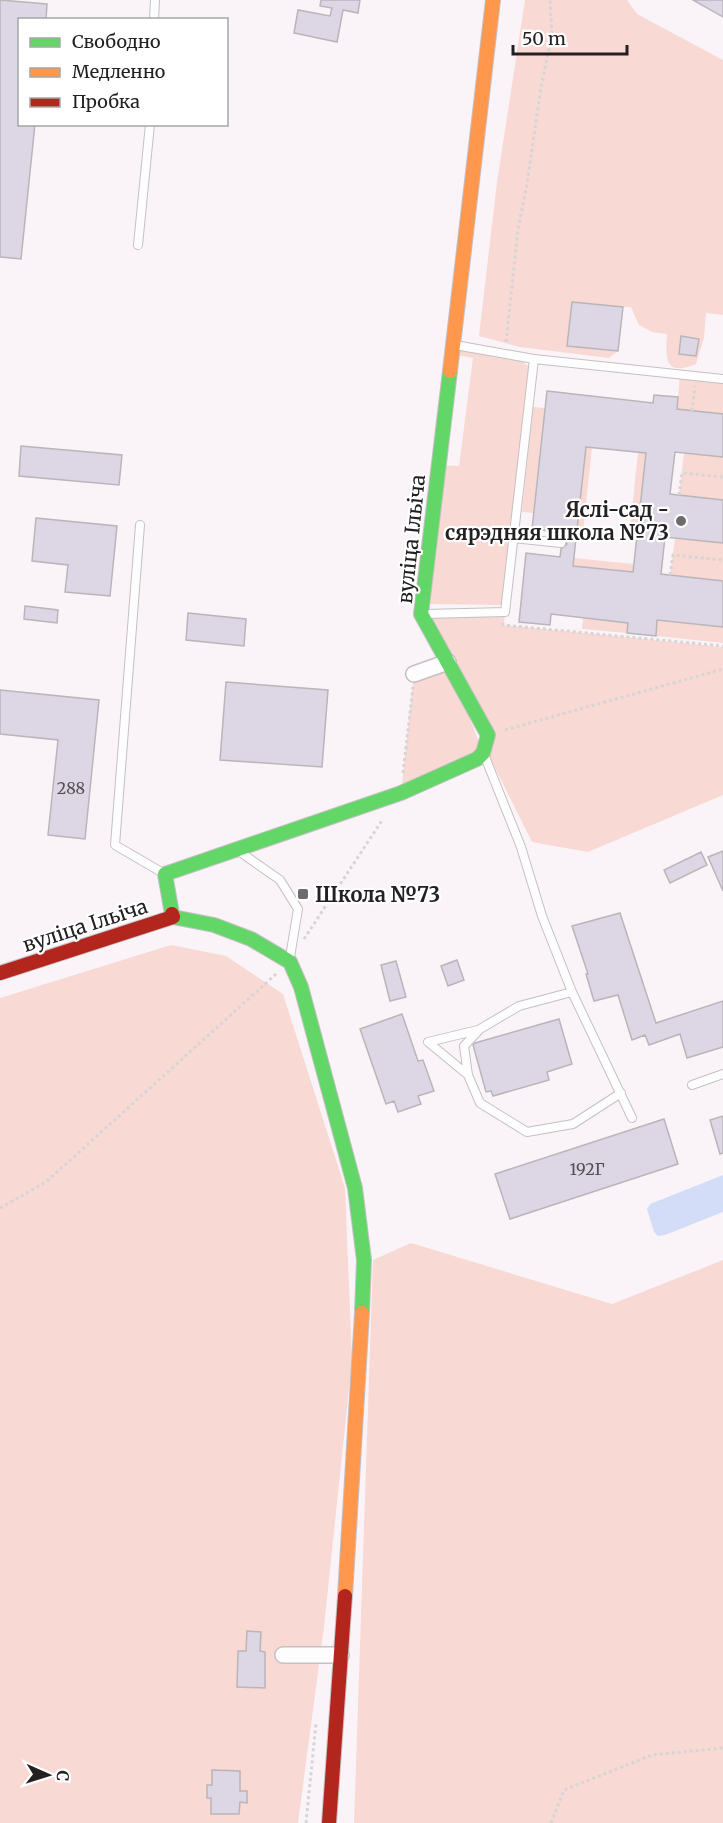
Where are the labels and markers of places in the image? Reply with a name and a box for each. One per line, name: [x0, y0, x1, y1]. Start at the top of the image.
place label: Яслі-сад - сярэдняя школа №73: [445, 497, 669, 545]
marker: Яслі-сад - сярэдняя школа №73: [674, 514, 688, 528]
place label: Школа №73: [315, 882, 440, 907]
marker: Школа №73: [296, 887, 310, 901]

